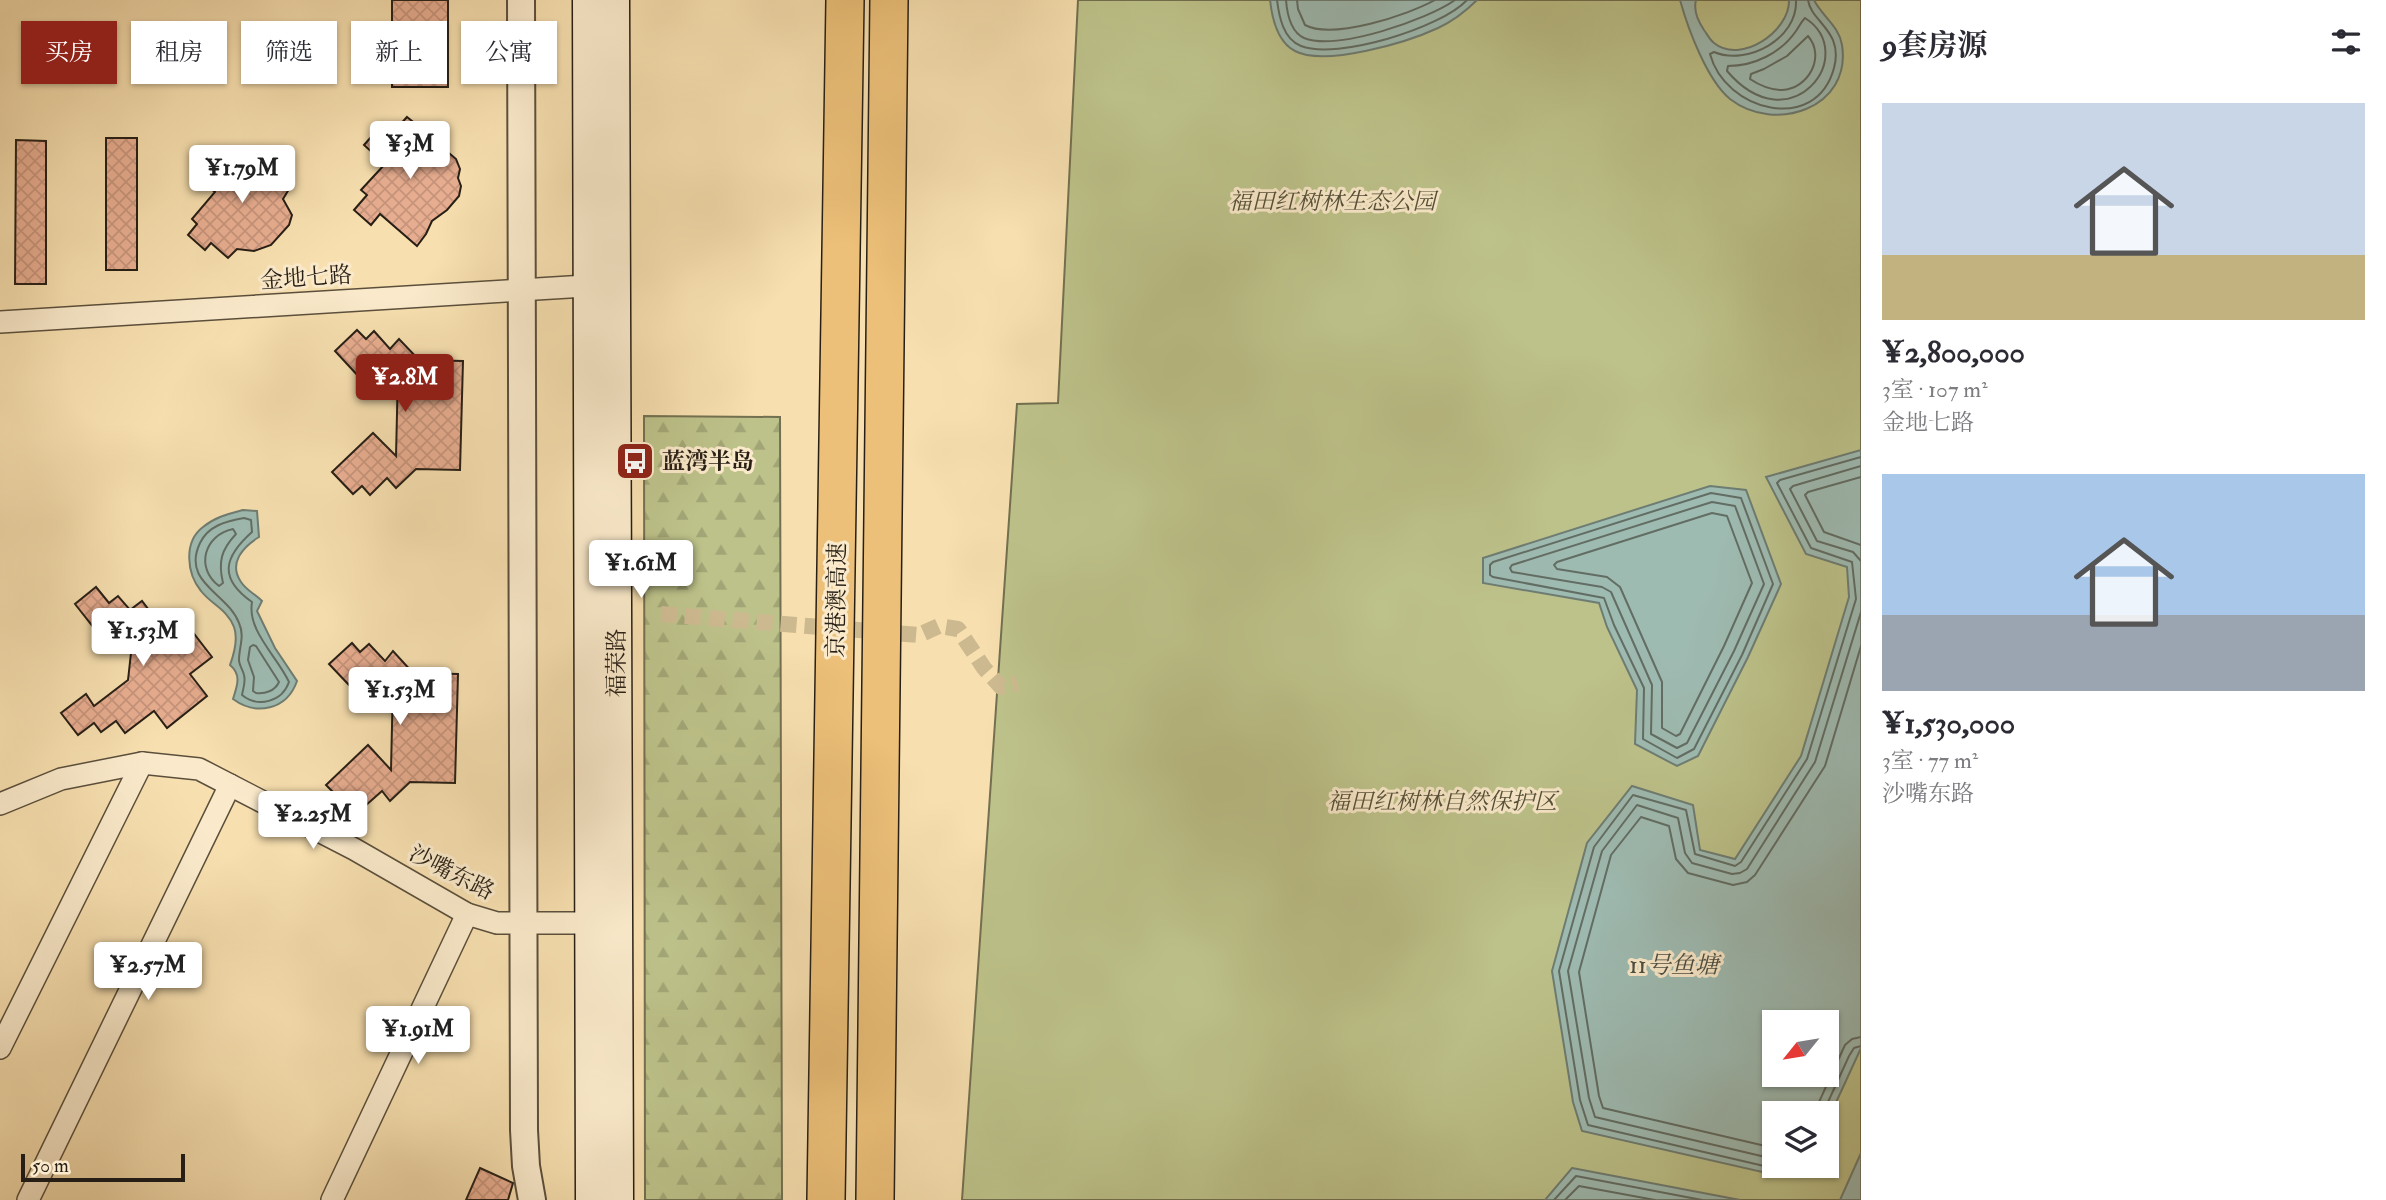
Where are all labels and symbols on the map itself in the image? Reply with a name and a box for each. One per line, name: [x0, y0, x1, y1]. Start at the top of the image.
pin: ¥3M: [376, 122, 444, 181]
pin: ¥1.79M: [185, 146, 299, 205]
park label: 福田红树林生态公园: [1229, 187, 1440, 216]
street label: 金地七路: [259, 260, 353, 295]
pin: ¥2.8M: [356, 354, 454, 414]
bus stop icon: 蓝湾半岛: [614, 440, 656, 482]
place label: 蓝湾半岛: [662, 447, 754, 476]
pin: ¥1.61M: [584, 540, 698, 600]
street label: 京港澳高速: [821, 542, 852, 658]
pin: ¥1.53M: [86, 608, 200, 668]
street label: 福荣路: [602, 629, 631, 698]
pin: ¥1.53M: [343, 668, 457, 727]
park label: 福田红树林自然保护区: [1327, 787, 1560, 816]
pin: ¥2.25M: [256, 792, 370, 851]
street label: 沙嘴东路: [404, 839, 499, 906]
pin: ¥2.57M: [91, 942, 205, 1002]
water label: 11号鱼塘: [1629, 950, 1723, 981]
pin: ¥1.91M: [361, 1006, 475, 1066]
north arrow: [1762, 1010, 1839, 1087]
scale bar: [21, 1151, 186, 1183]

